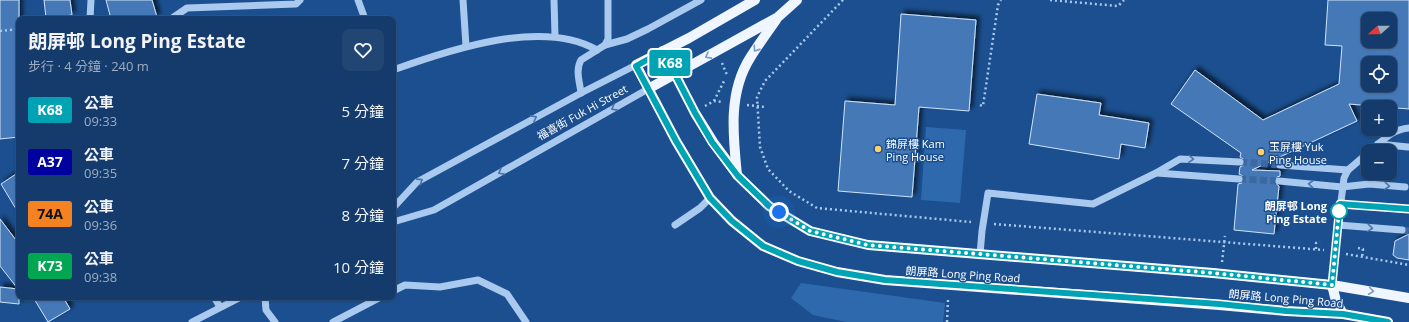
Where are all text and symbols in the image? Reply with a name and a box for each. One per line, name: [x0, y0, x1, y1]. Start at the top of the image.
north arrow: [1361, 12, 1397, 48]
map controls: [1361, 12, 1397, 180]
text: 朗屏邨 Long Ping Estate: [28, 28, 246, 54]
button: heart: [342, 29, 384, 71]
one-way arrow: [754, 44, 761, 51]
line badge: K68: [647, 50, 693, 76]
one-way arrow: [705, 52, 712, 59]
text: K68: [657, 53, 683, 72]
button: locate: [1361, 56, 1397, 92]
text: 步行 · 4 分鐘 · 240 m: [28, 57, 149, 75]
street label: 福喜街 Fuk Hi Street: [534, 81, 630, 143]
text: 公車: [84, 92, 114, 112]
text: K68: [37, 100, 63, 119]
button: +: [1361, 100, 1397, 136]
text: 5 分鐘: [342, 101, 384, 121]
one-way arrow: [611, 103, 618, 111]
text: 09:33: [84, 112, 117, 130]
one-way arrow: [530, 116, 537, 123]
place label: 錦屏樓 Kam Ping House: [886, 136, 945, 164]
place label: 玉屏樓 Yuk Ping House: [1269, 139, 1327, 167]
text: 公車: [84, 144, 114, 164]
marker: 錦屏樓 Kam Ping House: [873, 144, 883, 154]
button: −: [1361, 144, 1397, 180]
marker: 玉屏樓 Yuk Ping House: [1256, 147, 1266, 157]
text: A37: [37, 152, 63, 171]
text: 7 分鐘: [342, 153, 384, 173]
one-way arrow: [1188, 155, 1194, 164]
text: 09:35: [84, 164, 117, 182]
one-way arrow: [498, 167, 505, 174]
one-way arrow: [416, 178, 423, 185]
one-way arrow: [1308, 179, 1314, 188]
one-way arrow: [1384, 181, 1390, 190]
text: 公車: [84, 196, 114, 216]
place label: 朗屏邨 Long Ping Estate: [1265, 198, 1328, 226]
your location: [769, 202, 789, 222]
marker: 朗屏邨 Long Ping Estate: [1330, 202, 1348, 220]
text: 74A: [37, 204, 63, 223]
text: 8 分鐘: [342, 205, 384, 225]
text: 09:36: [84, 216, 117, 234]
one-way arrow: [1367, 223, 1373, 232]
text: 公車: [84, 248, 114, 268]
text: K73: [37, 256, 63, 275]
text: 10 分鐘: [333, 257, 384, 277]
street label: 朗屏路 Long Ping Road: [905, 263, 1021, 285]
text: 09:38: [84, 268, 117, 286]
street label: 朗屏路 Long Ping Road: [1228, 286, 1344, 310]
one-way arrow: [1367, 286, 1374, 295]

